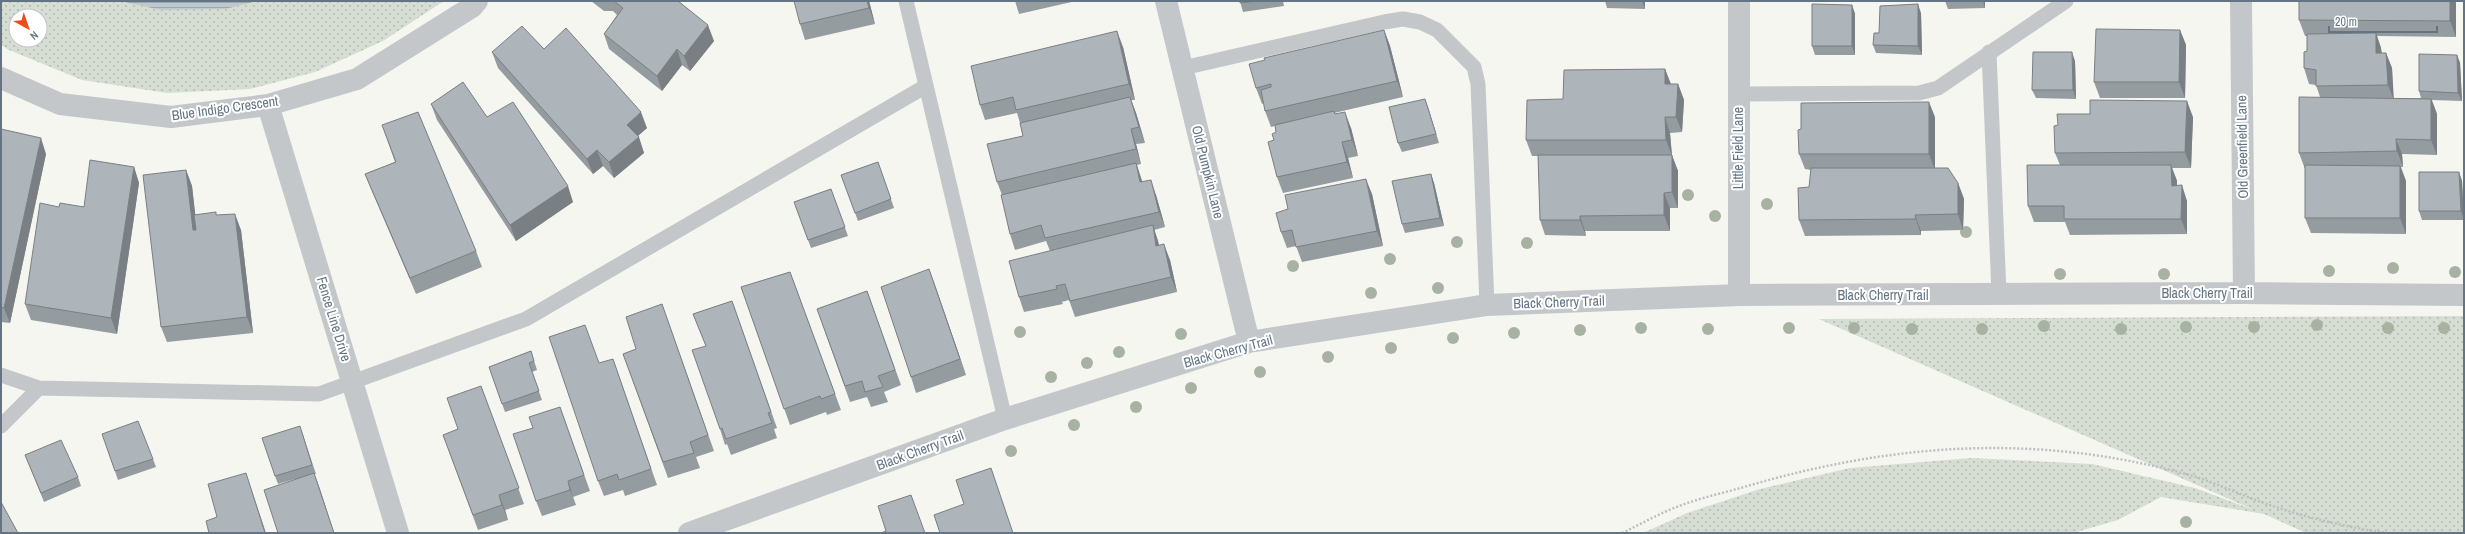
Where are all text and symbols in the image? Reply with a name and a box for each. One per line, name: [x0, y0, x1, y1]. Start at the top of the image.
north arrow: [8, 8, 48, 48]
scale bar: [2329, 8, 2437, 34]
text: 20 m: [2335, 14, 2357, 30]
text: N: [27, 28, 41, 43]
street label: Blue Indigo Crescent: [171, 92, 279, 124]
street label: Old Greenfield Lane: [2232, 95, 2252, 199]
street label: Little Field Lane: [1729, 107, 1747, 189]
street label: Old Pumpkin Lane: [1188, 124, 1228, 220]
street label: Fence Line Drive: [313, 275, 355, 363]
street label: Black Cherry Trail: [2161, 284, 2253, 302]
street label: Black Cherry Trail: [1837, 286, 1929, 304]
street label: Black Cherry Trail: [1513, 291, 1605, 313]
street label: Black Cherry Trail: [1182, 330, 1274, 372]
street label: Black Cherry Trail: [874, 426, 966, 474]

